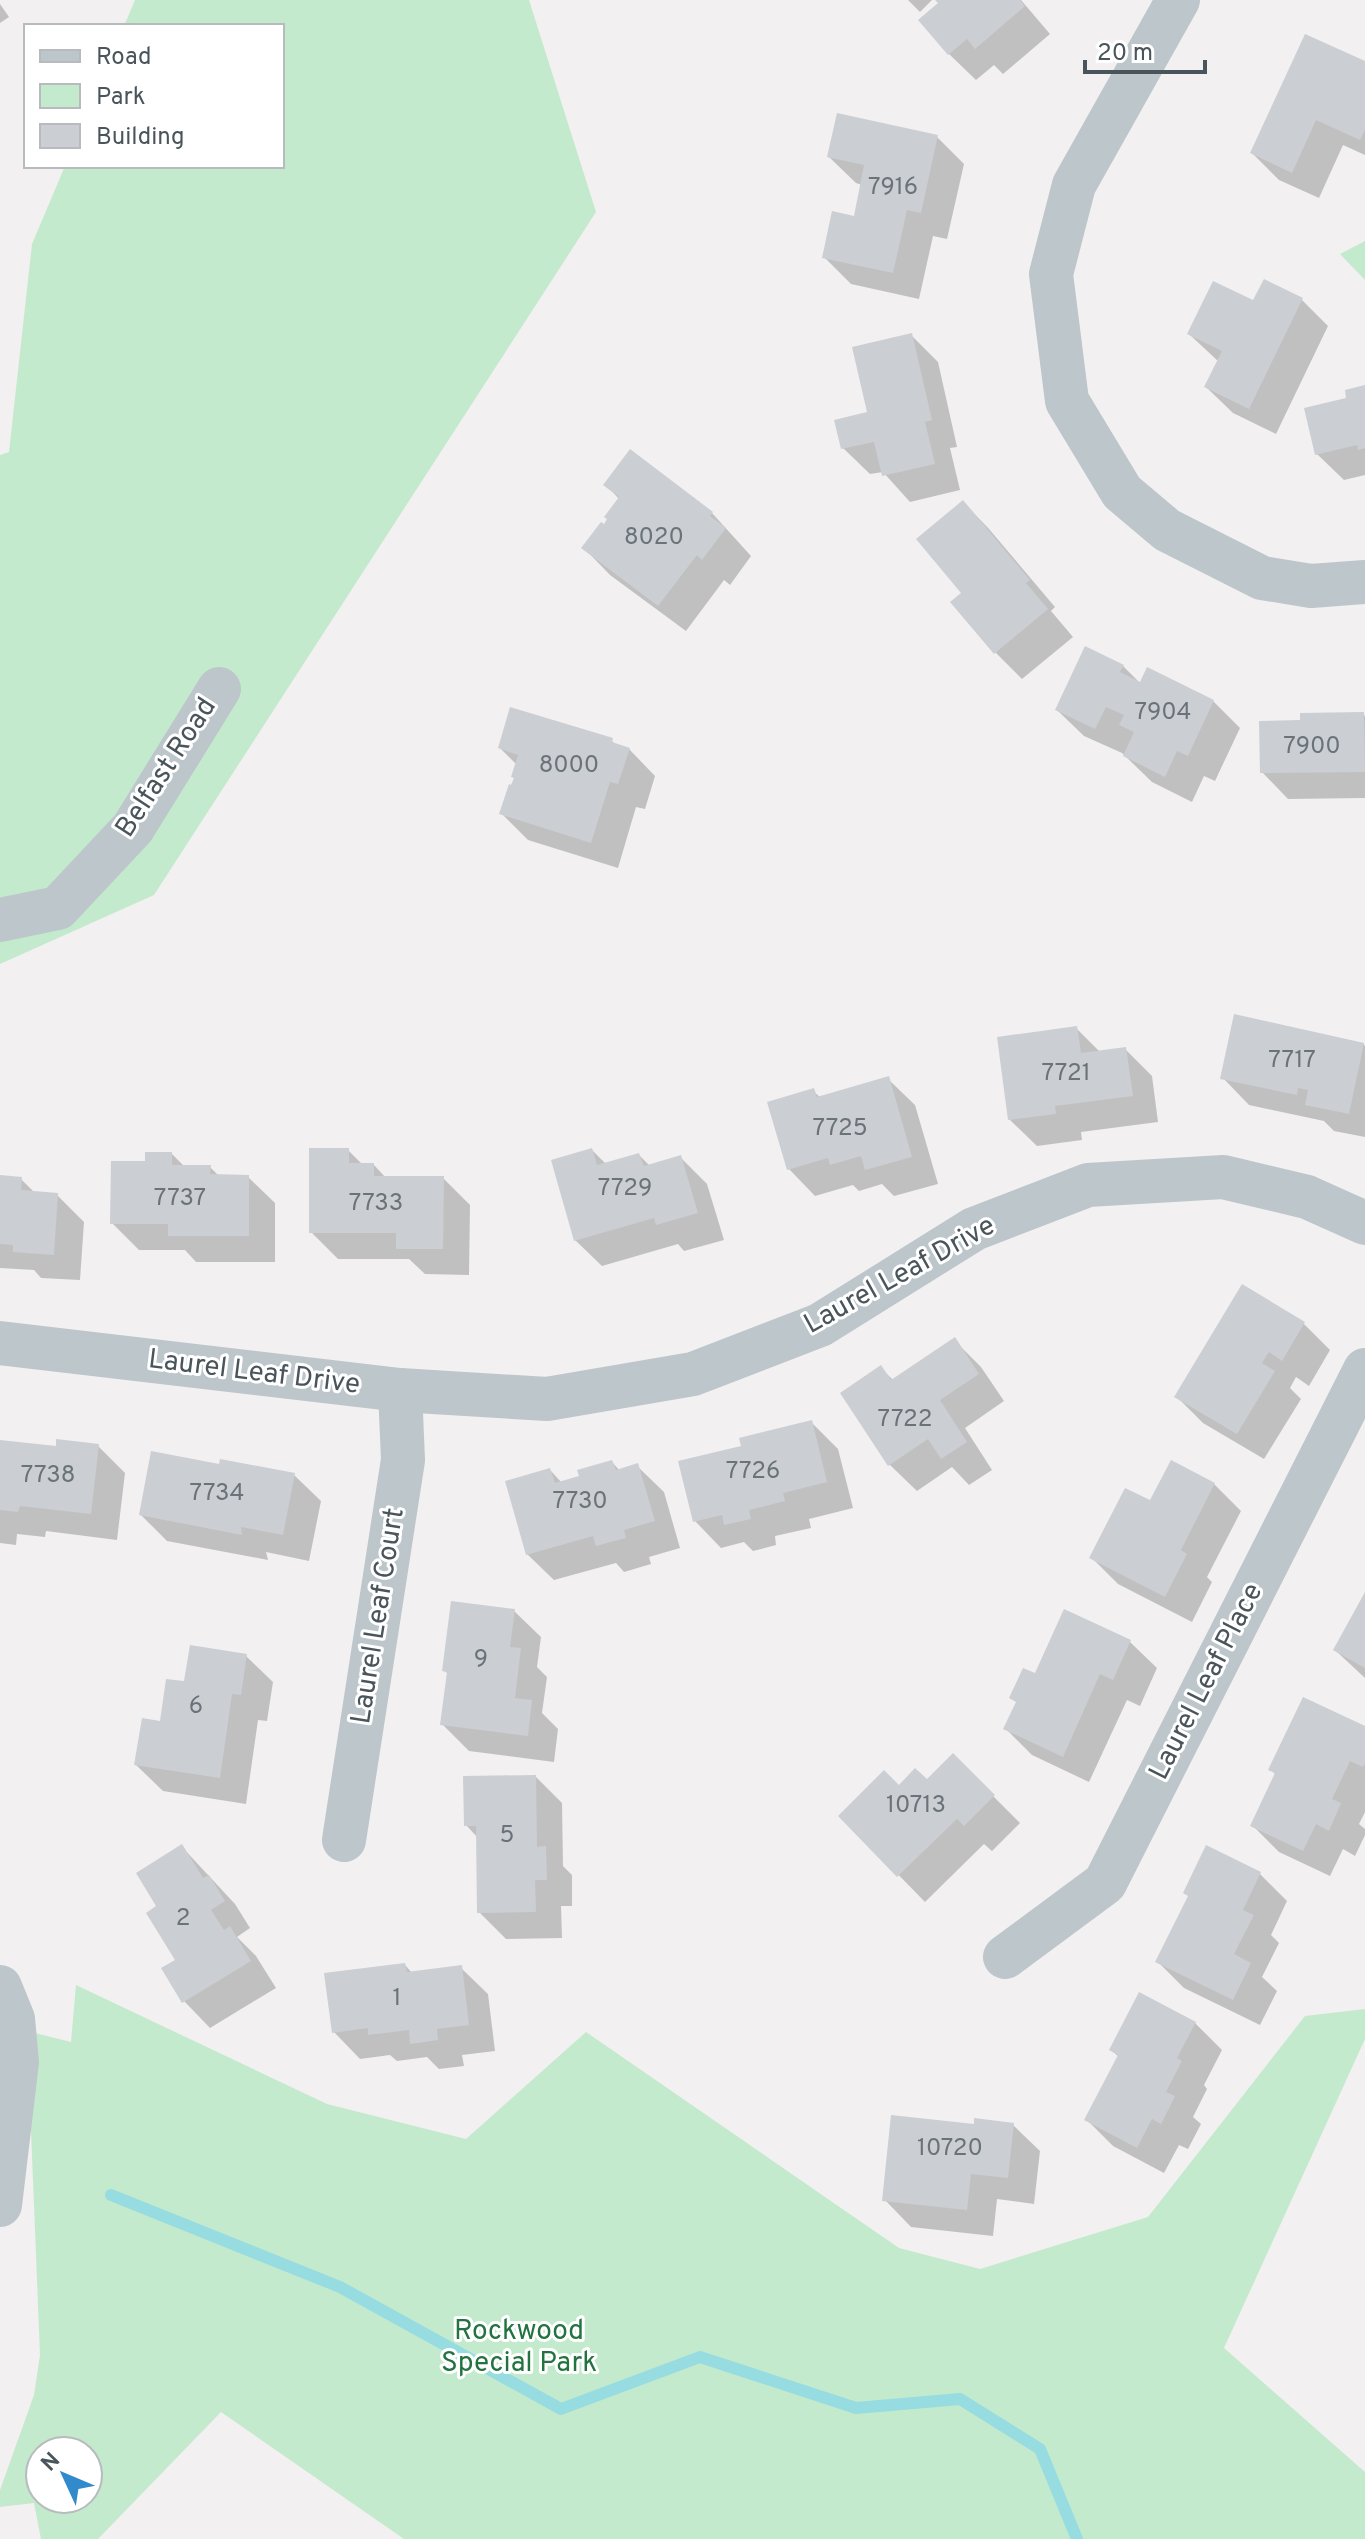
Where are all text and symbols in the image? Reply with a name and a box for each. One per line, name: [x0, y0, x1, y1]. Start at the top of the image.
legend: [24, 24, 284, 168]
scale bar: [1085, 24, 1205, 74]
text: 20 m: [1097, 39, 1153, 69]
text: Road: [96, 43, 152, 73]
text: Park: [96, 83, 146, 113]
text: Building: [96, 123, 185, 153]
house number: 7916: [868, 173, 918, 203]
house number: 8020: [624, 523, 684, 553]
street label: Belfast Road: [108, 691, 226, 845]
house number: 7904: [1135, 698, 1191, 728]
house number: 7900: [1283, 732, 1341, 762]
house number: 8000: [539, 751, 599, 781]
house number: 7717: [1268, 1046, 1316, 1076]
house number: 7721: [1041, 1059, 1091, 1089]
house number: 7725: [812, 1114, 868, 1144]
house number: 7729: [598, 1174, 652, 1204]
house number: 7737: [154, 1184, 206, 1214]
house number: 7733: [349, 1189, 403, 1219]
street label: Laurel Leaf Drive: [798, 1209, 1002, 1343]
street label: Laurel Leaf Drive: [146, 1342, 362, 1404]
house number: 7722: [878, 1405, 932, 1435]
house number: 7726: [726, 1457, 780, 1487]
house number: 7738: [21, 1461, 75, 1491]
house number: 7734: [190, 1479, 244, 1509]
house number: 7730: [552, 1487, 608, 1517]
street label: Laurel Leaf Court: [344, 1505, 414, 1727]
street label: Laurel Leaf Place: [1142, 1578, 1272, 1786]
house number: 9: [474, 1645, 488, 1675]
house number: 6: [189, 1692, 203, 1722]
house number: 10713: [886, 1791, 946, 1821]
house number: 5: [500, 1821, 514, 1851]
house number: 2: [176, 1904, 190, 1934]
house number: 1: [393, 1984, 401, 2014]
house number: 10720: [917, 2134, 983, 2164]
park label: Rockwood Special Park: [441, 2314, 597, 2382]
north arrow: [24, 2435, 104, 2515]
text: N: [36, 2448, 67, 2478]

